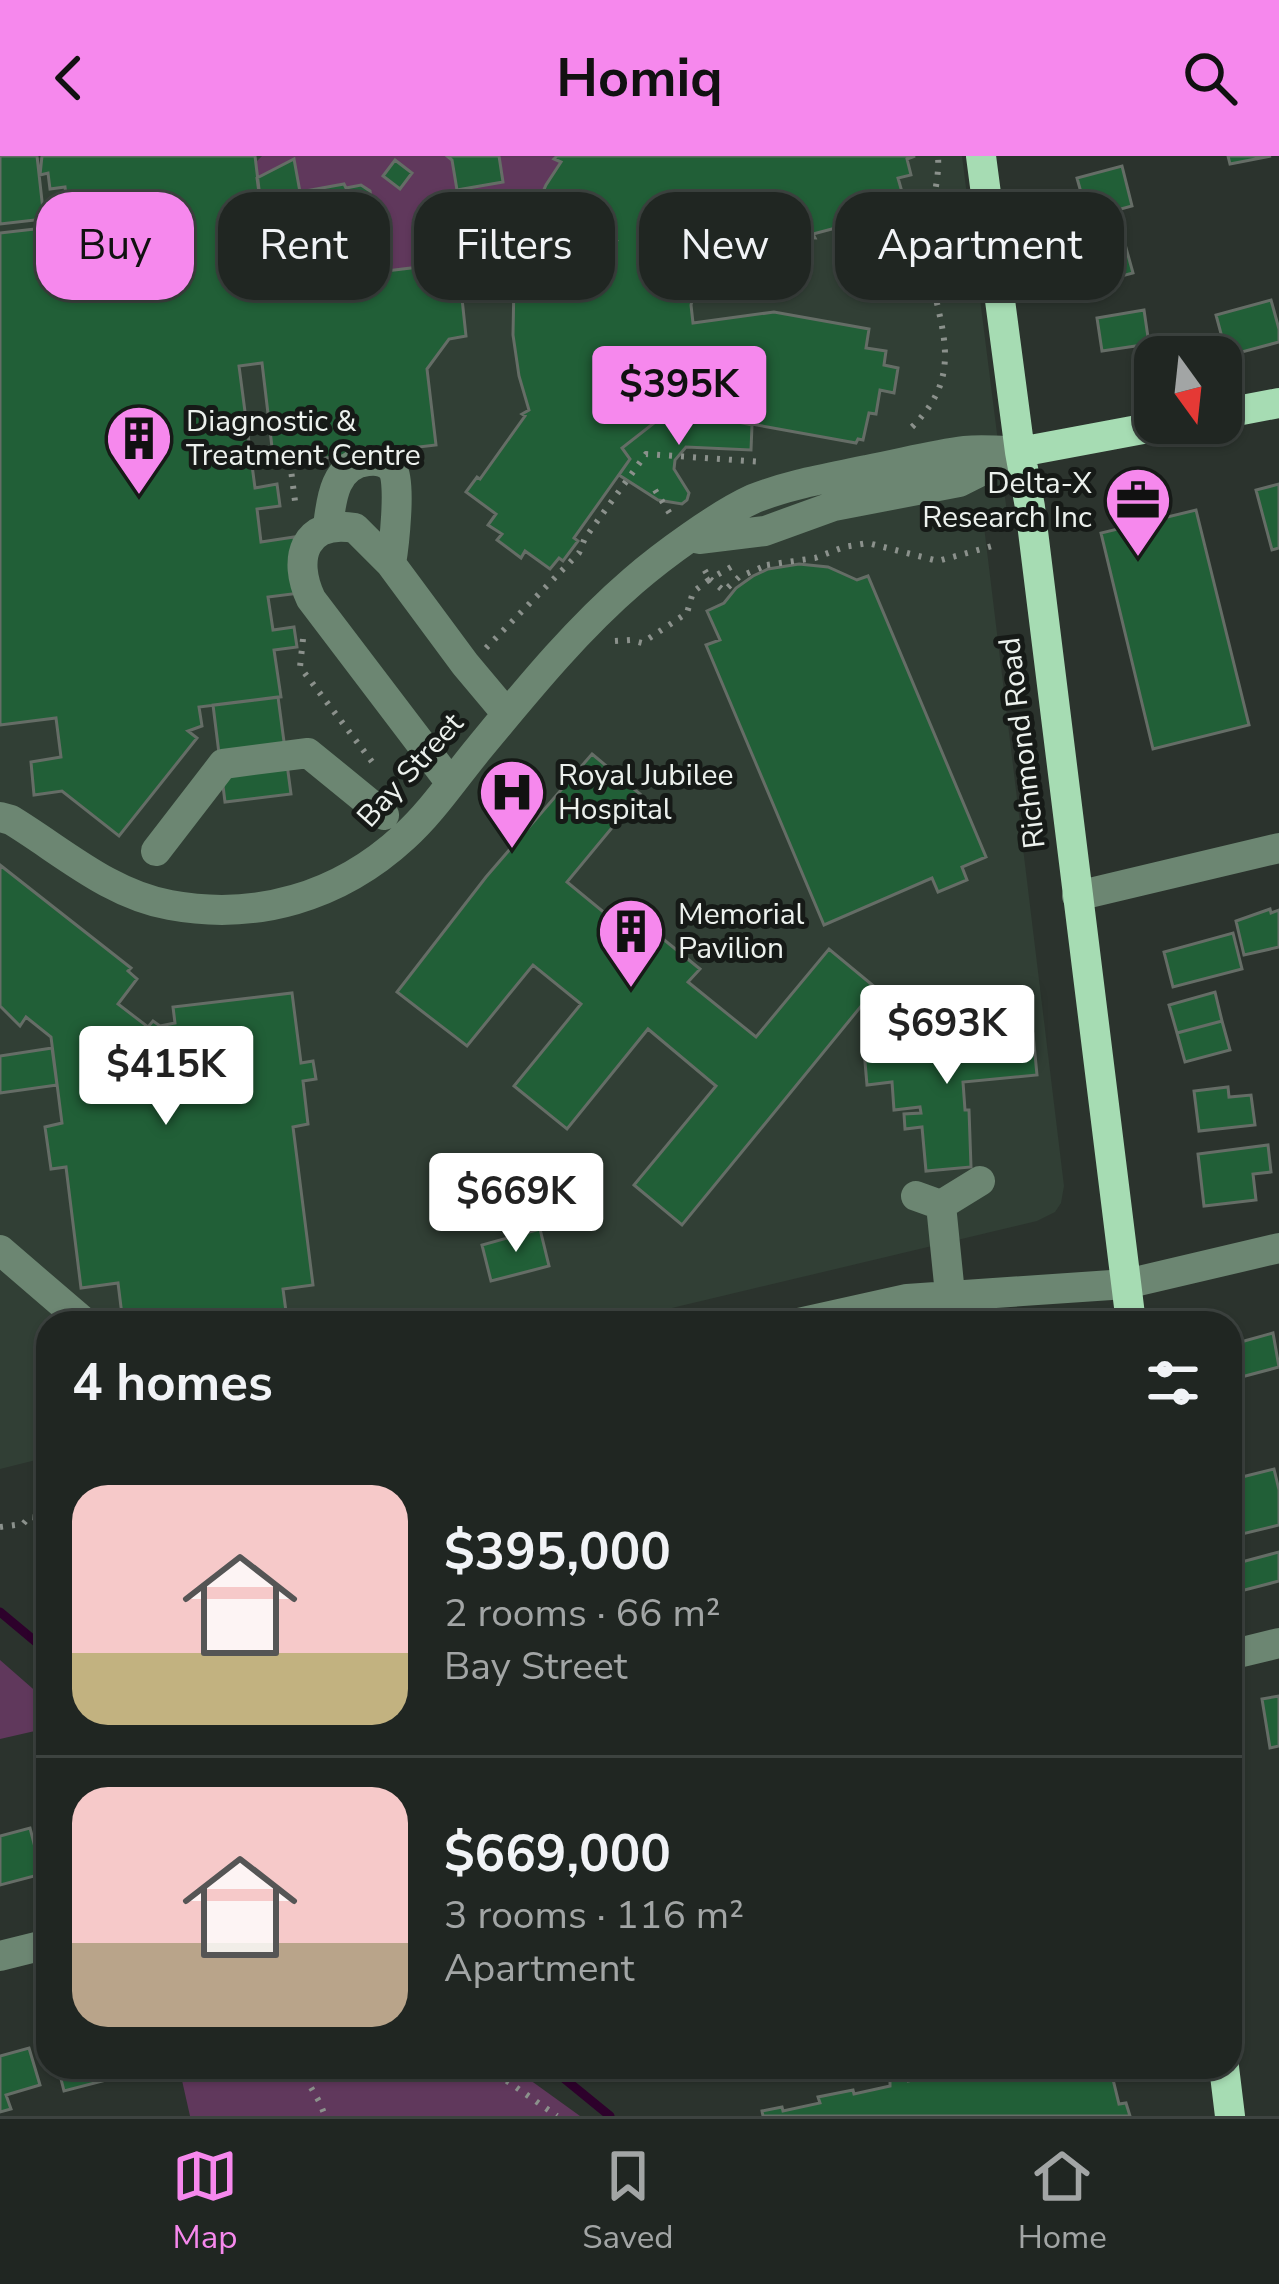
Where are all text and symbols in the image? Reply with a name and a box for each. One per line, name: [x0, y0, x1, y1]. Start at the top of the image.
text: Homiq: [556, 41, 723, 115]
icon: back: [36, 45, 102, 111]
icon: search: [1177, 45, 1243, 111]
chip: Buy: [36, 192, 194, 300]
chip: Rent: [218, 192, 390, 300]
chip: Filters: [414, 192, 615, 300]
chip: New: [639, 192, 811, 300]
chip: Apartment: [835, 192, 1124, 300]
north arrow: [1134, 336, 1242, 444]
map controls: [1134, 336, 1242, 444]
pin: $395K: [595, 346, 763, 448]
text: $395K: [619, 358, 739, 411]
place label: Diagnostic & Treatment Centre: [186, 401, 421, 476]
building icon: Diagnostic & Treatment Centre: [104, 403, 174, 497]
place label: Delta-X Research Inc: [922, 463, 1092, 538]
office icon: Delta-X Research Inc: [1103, 465, 1173, 559]
street label: Richmond Road: [989, 635, 1056, 851]
street label: Bay Street: [348, 704, 473, 836]
place label: Royal Jubilee Hospital: [558, 755, 733, 830]
hospital icon: Royal Jubilee Hospital: [477, 757, 547, 851]
place label: Memorial Pavilion: [678, 894, 805, 969]
building icon: Memorial Pavilion: [596, 896, 666, 990]
pin: $693K: [863, 985, 1031, 1087]
text: $693K: [887, 997, 1007, 1050]
pin: $415K: [82, 1026, 250, 1128]
text: $415K: [106, 1038, 226, 1091]
pin: $669K: [432, 1153, 600, 1255]
text: $669K: [456, 1165, 576, 1218]
text: 4 homes: [72, 1348, 273, 1418]
icon: filters: [1140, 1350, 1206, 1416]
text: $395,000: [444, 1517, 671, 1587]
icon: home: [168, 1533, 312, 1677]
text: 2 rooms · 66 m²: [444, 1587, 721, 1640]
text: Bay Street: [444, 1640, 627, 1693]
text: $669,000: [444, 1819, 671, 1889]
icon: home: [168, 1835, 312, 1979]
text: 3 rooms · 116 m²: [444, 1889, 744, 1942]
text: Apartment: [444, 1942, 634, 1995]
tab: Map: [172, 2143, 238, 2260]
tab: Saved: [582, 2143, 673, 2260]
tab: Home: [1018, 2143, 1107, 2260]

